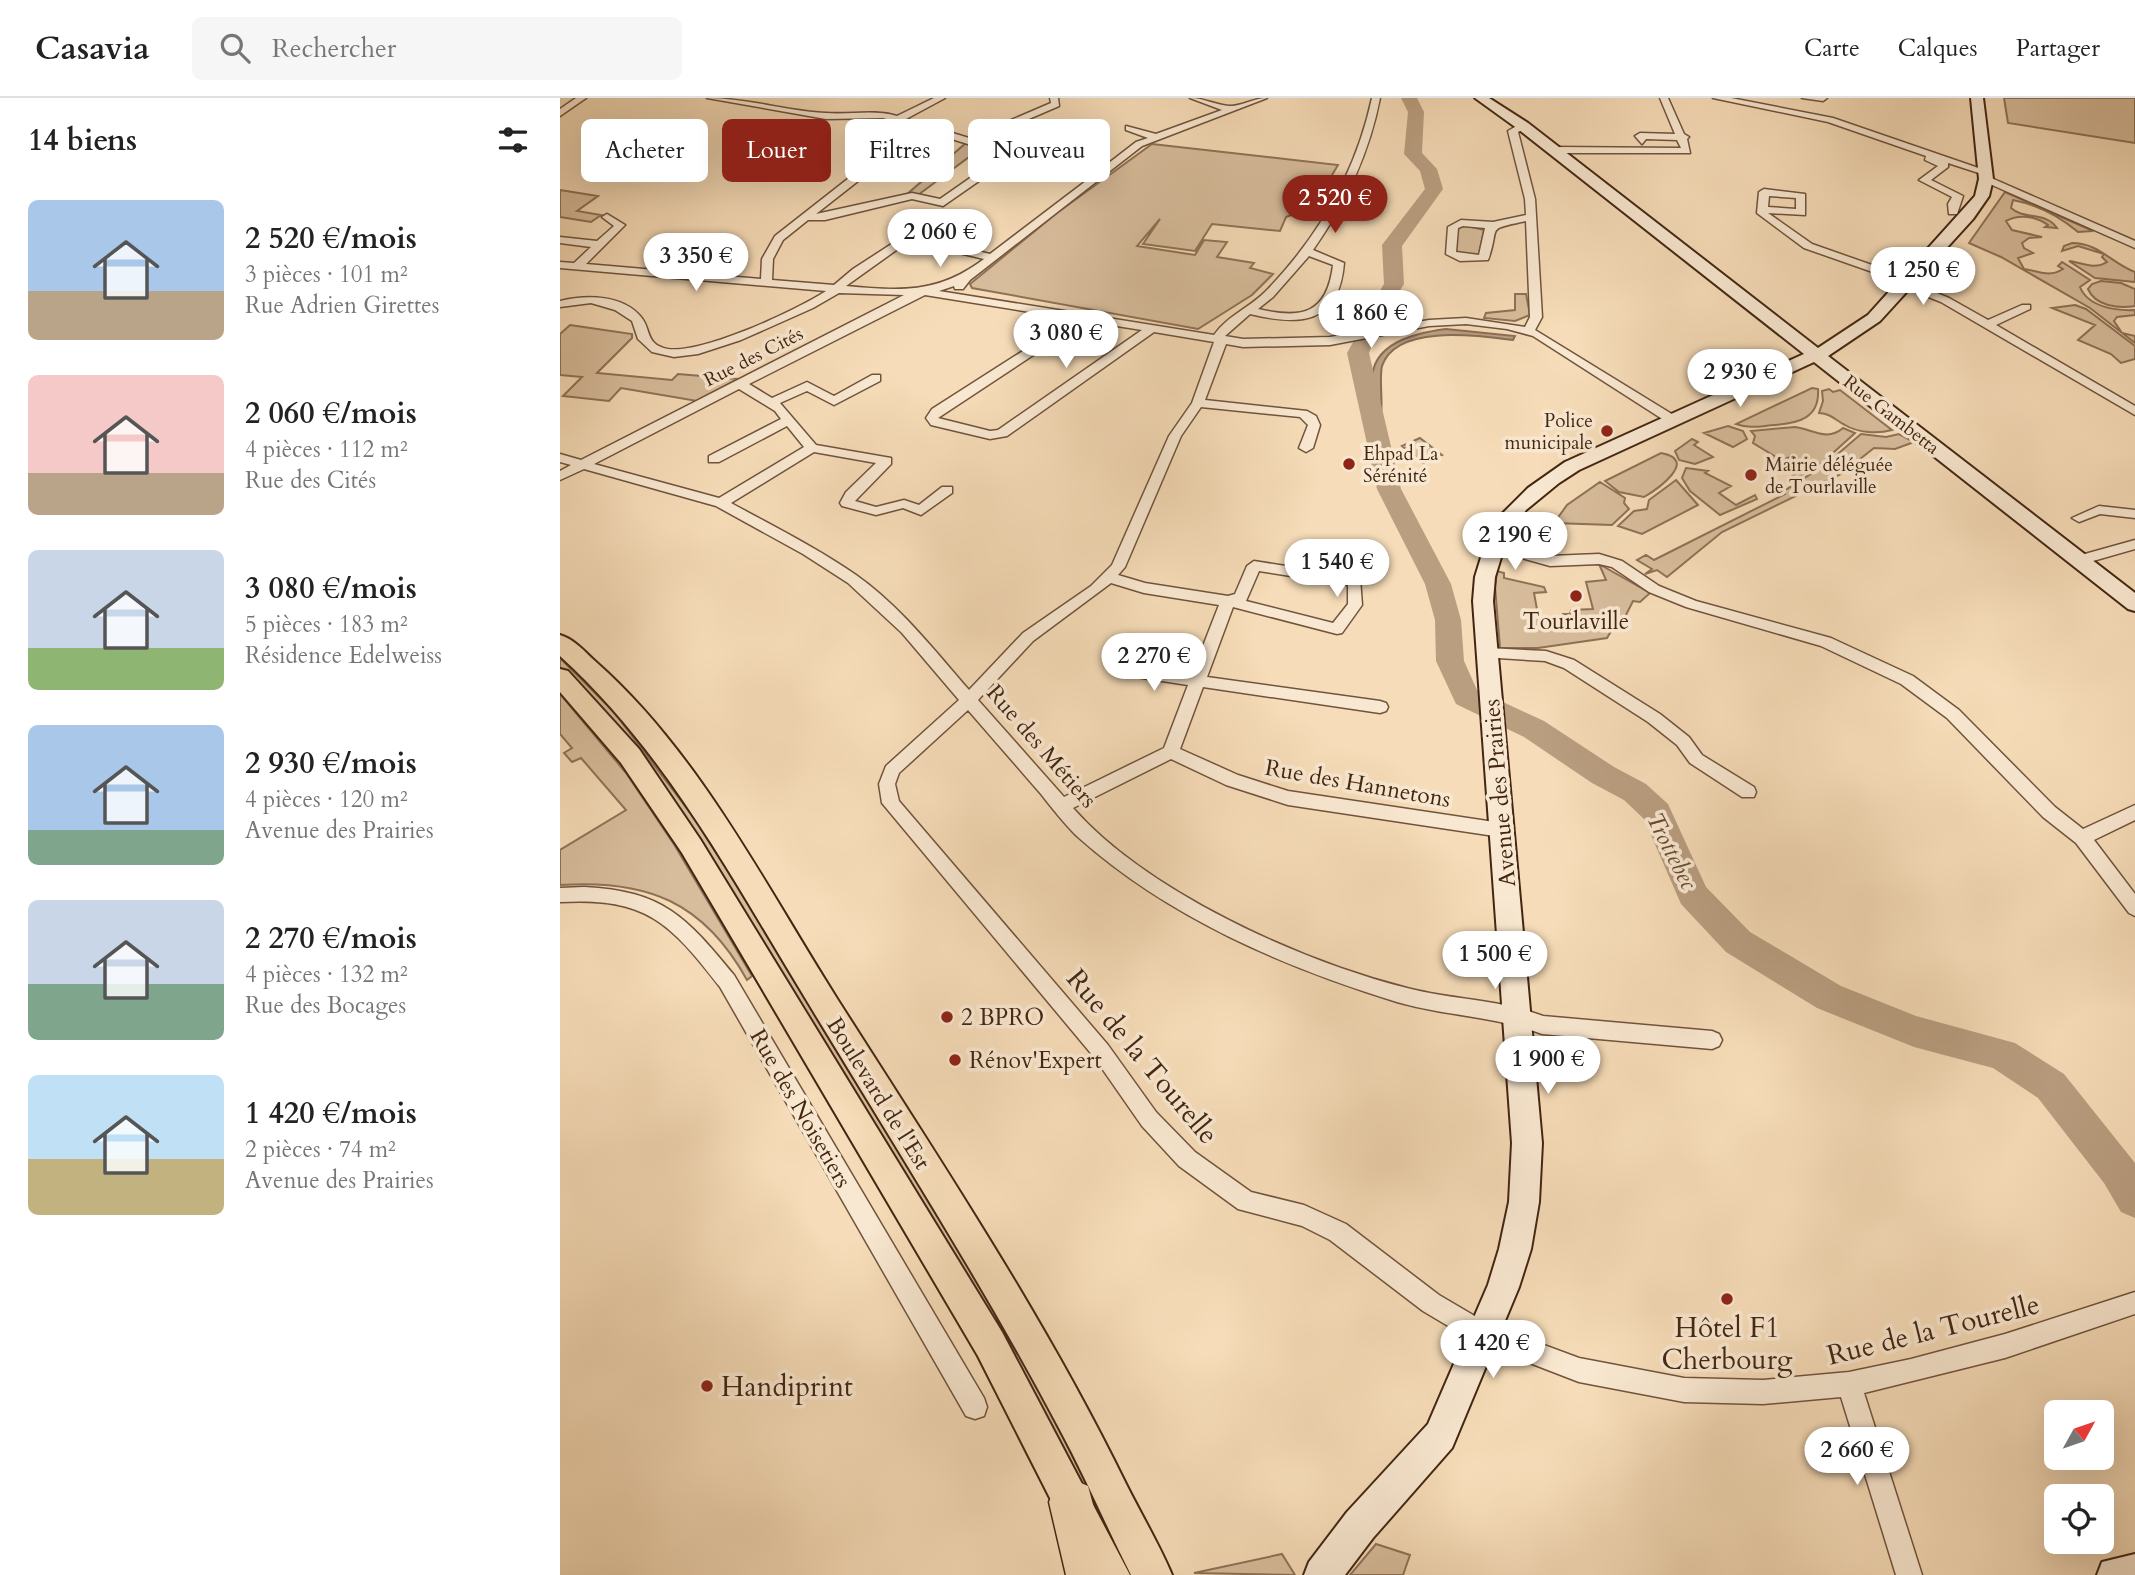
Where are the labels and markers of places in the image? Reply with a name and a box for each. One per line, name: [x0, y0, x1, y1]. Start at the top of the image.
pin: 2 520 €: [1270, 176, 1400, 235]
pin: 2 060 €: [875, 209, 1005, 269]
pin: 3 350 €: [631, 234, 761, 293]
pin: 1 250 €: [1858, 248, 1988, 307]
pin: 1 860 €: [1306, 290, 1436, 350]
pin: 3 080 €: [1001, 310, 1131, 370]
pin: 2 930 €: [1675, 350, 1805, 409]
place label: Police municipale: [1505, 408, 1593, 456]
marker: Police municipale: [1599, 423, 1615, 439]
place label: Ehpad La Sérénité: [1363, 441, 1438, 489]
place label: Mairie déléguée de Tourlaville: [1765, 452, 1893, 500]
marker: Ehpad La Sérénité: [1341, 456, 1357, 472]
marker: Mairie déléguée de Tourlaville: [1743, 467, 1759, 483]
pin: 2 190 €: [1450, 512, 1580, 572]
pin: 1 540 €: [1272, 540, 1402, 599]
marker: Tourlaville: [1568, 588, 1584, 604]
place label: Tourlaville: [1523, 606, 1629, 637]
pin: 2 270 €: [1089, 634, 1219, 693]
pin: 1 500 €: [1430, 932, 1560, 991]
place label: 2 BPRO: [961, 1002, 1044, 1033]
marker: 2 BPRO: [939, 1009, 955, 1025]
pin: 1 900 €: [1483, 1037, 1613, 1096]
place label: Rénov'Expert: [969, 1045, 1102, 1076]
marker: Rénov'Expert: [947, 1052, 963, 1068]
marker: Hôtel F1 Cherbourg: [1719, 1291, 1735, 1307]
place label: Hôtel F1 Cherbourg: [1661, 1309, 1793, 1379]
pin: 1 420 €: [1428, 1320, 1558, 1380]
place label: Handiprint: [721, 1368, 853, 1406]
marker: Handiprint: [699, 1378, 715, 1394]
pin: 2 660 €: [1792, 1428, 1922, 1487]

